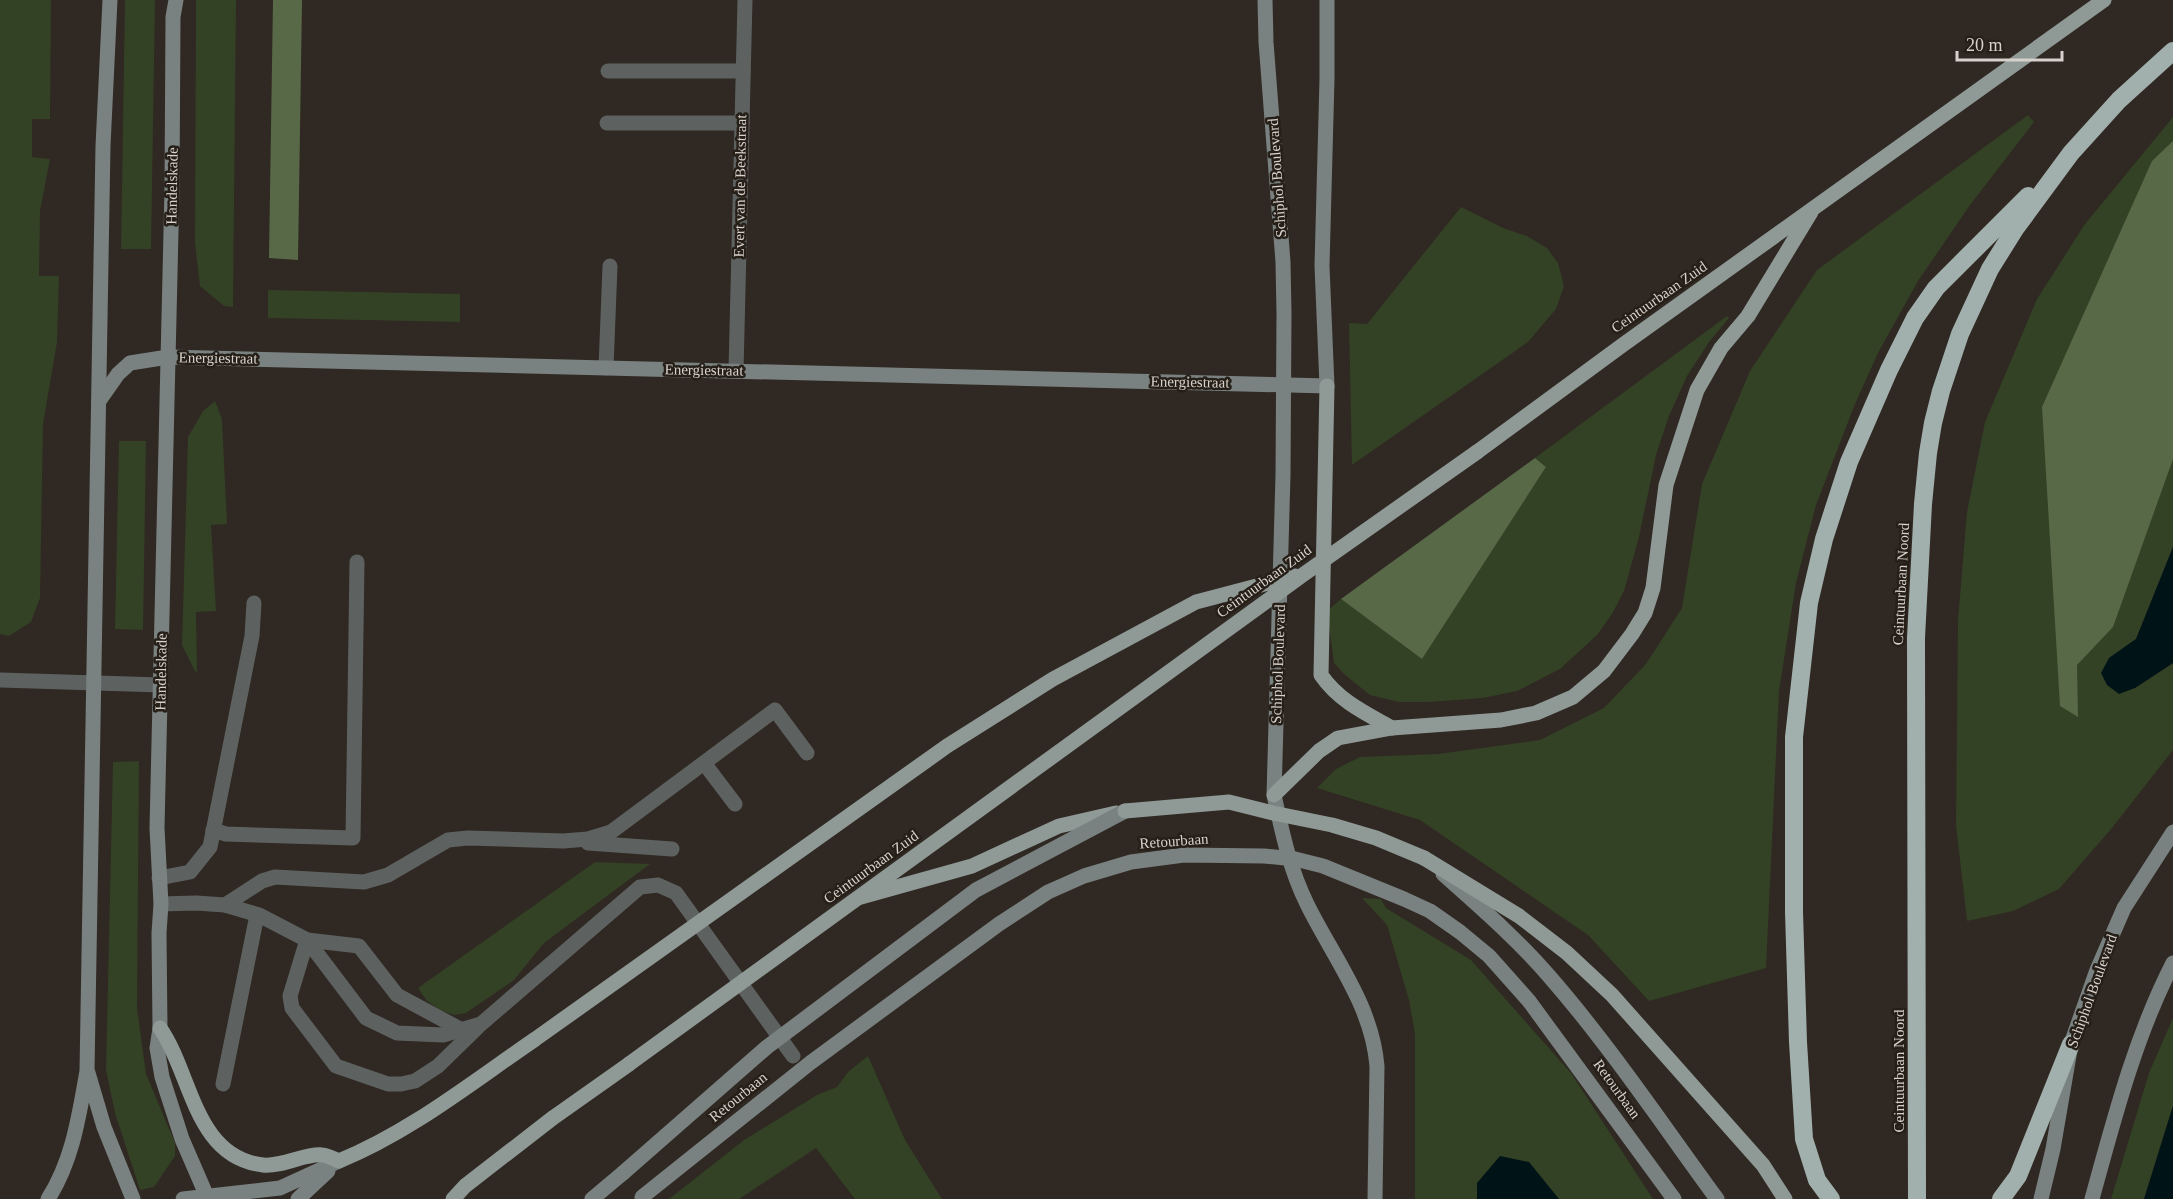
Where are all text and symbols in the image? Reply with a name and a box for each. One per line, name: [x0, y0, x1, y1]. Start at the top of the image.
scale bar: [1957, 24, 2062, 62]
text: 20 m: [1966, 35, 2003, 55]
street label: Evert van de Beekstraat: [731, 114, 749, 258]
street label: Schiphol Boulevard: [1265, 117, 1289, 238]
street label: Handelskade: [163, 147, 181, 225]
street label: Ceintuurbaan Zuid: [1608, 258, 1710, 336]
street label: Energiestraat: [178, 349, 258, 367]
street label: Energiestraat: [664, 361, 744, 379]
street label: Energiestraat: [1150, 373, 1230, 391]
street label: Ceintuurbaan Noord: [1890, 522, 1912, 646]
street label: Ceintuurbaan Zuid: [1214, 541, 1315, 621]
street label: Schiphol Boulevard: [1268, 603, 1288, 724]
street label: Handelskade: [152, 633, 170, 711]
street label: Ceintuurbaan Zuid: [821, 827, 922, 907]
street label: Retourbaan: [1139, 831, 1210, 851]
street label: Schiphol Boulevard: [2064, 932, 2120, 1050]
street label: Ceintuurbaan Noord: [1891, 1009, 1907, 1132]
street label: Retourbaan: [1590, 1056, 1644, 1122]
street label: Retourbaan: [706, 1069, 770, 1125]

